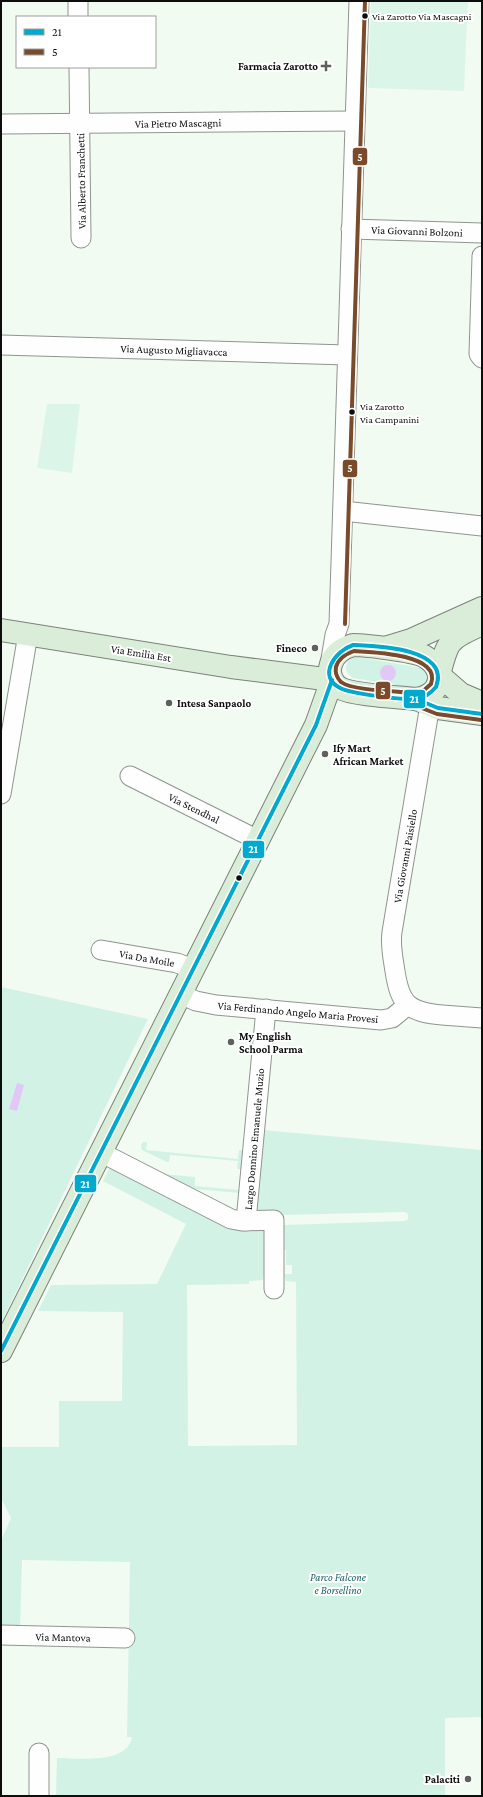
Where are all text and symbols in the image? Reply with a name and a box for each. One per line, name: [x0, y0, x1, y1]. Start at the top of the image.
marker: Via Zarotto Via Mascagni: [360, 11, 370, 21]
place label: Via Zarotto Via Mascagni: [372, 11, 472, 22]
legend: [16, 16, 156, 68]
text: 21: [52, 25, 62, 39]
text: 5: [52, 45, 58, 59]
place label: Farmacia Zarotto: [238, 60, 318, 72]
marker: Farmacia Zarotto: [321, 61, 331, 71]
street label: Via Pietro Mascagni: [135, 116, 221, 131]
street label: Via Alberto Franchetti: [74, 133, 88, 229]
line badge: 5: [352, 147, 368, 166]
text: 5: [357, 151, 363, 163]
street label: Via Giovanni Bolzoni: [371, 223, 463, 239]
street label: Via Augusto Migliavacca: [120, 342, 228, 359]
place label: Via Zarotto Via Campanini: [360, 401, 419, 425]
marker: Via Zarotto Via Campanini: [347, 407, 357, 417]
line badge: 5: [342, 459, 358, 478]
text: 5: [347, 462, 353, 474]
street label: Via Emilia Est: [110, 642, 172, 664]
place label: Fineco: [276, 642, 307, 654]
marker: Fineco: [310, 643, 320, 653]
line badge: 5: [375, 681, 391, 700]
text: 5: [380, 685, 386, 697]
line badge: 21: [403, 689, 426, 709]
text: 21: [409, 693, 419, 705]
place label: Intesa Sanpaolo: [177, 697, 251, 709]
marker: Intesa Sanpaolo: [164, 698, 174, 708]
place label: Ify Mart African Market: [332, 742, 404, 767]
marker: Ify Mart African Market: [320, 749, 330, 759]
street label: Via Stendhal: [167, 790, 222, 826]
street label: Via Giovanni Paisiello: [391, 808, 419, 904]
line badge: 21: [242, 840, 265, 859]
text: 21: [248, 843, 258, 855]
unlabelled marker: [234, 873, 244, 883]
street label: Via Da Moile: [118, 947, 176, 969]
street label: Via Ferdinando Angelo Maria Provesi: [217, 999, 379, 1026]
place label: My English School Parma: [239, 1030, 303, 1055]
marker: My English School Parma: [226, 1037, 236, 1047]
street label: Largo Donnino Emanuele Muzio: [242, 1067, 267, 1210]
line badge: 21: [74, 1174, 97, 1193]
text: 21: [80, 1178, 90, 1190]
park label: Parco Falcone e Borsellino: [310, 1571, 367, 1596]
street label: Via Mantova: [35, 1631, 91, 1643]
place label: Palaciti: [425, 1773, 461, 1785]
marker: Palaciti: [463, 1774, 473, 1784]

